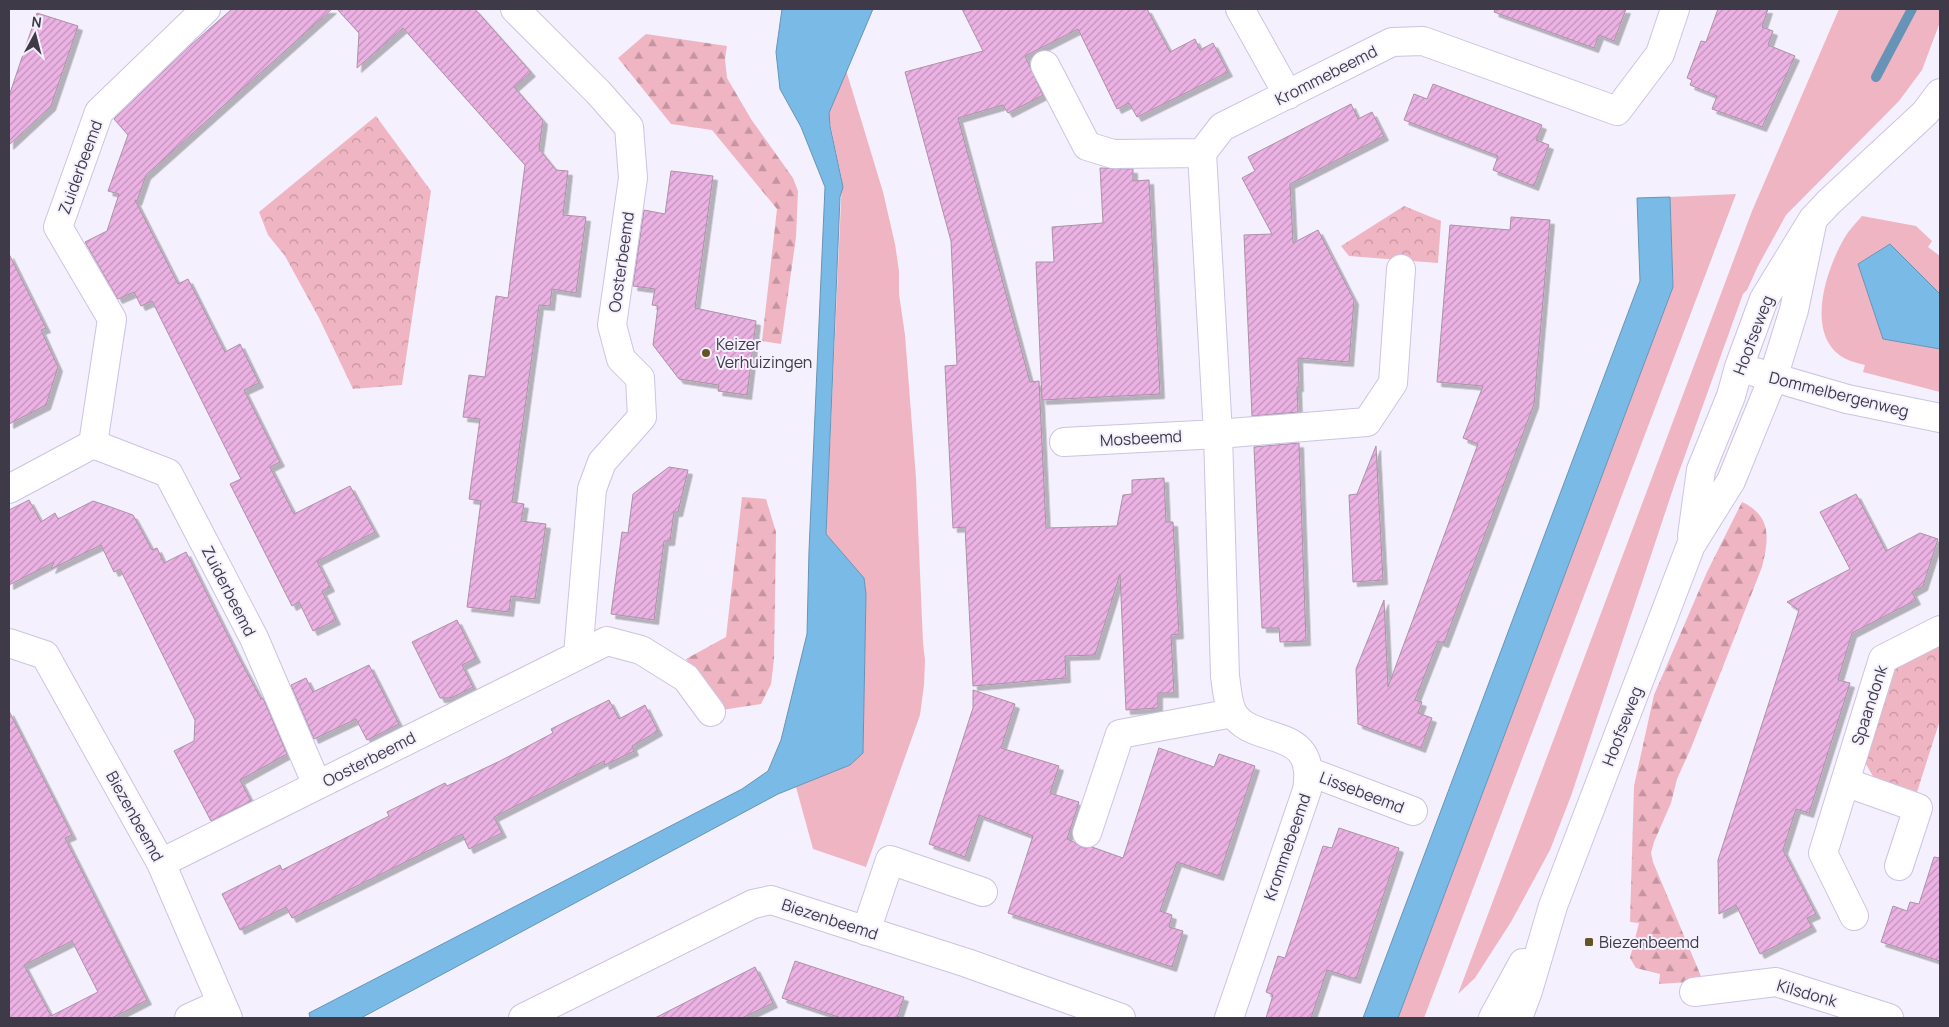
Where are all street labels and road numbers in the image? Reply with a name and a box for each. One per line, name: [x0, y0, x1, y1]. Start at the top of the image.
street label: Krommebeemd: [1271, 40, 1381, 110]
street label: Zuiderbeemd: [53, 117, 107, 217]
street label: Oosterbeemd: [603, 210, 639, 314]
street label: Hoofseweg: [1728, 292, 1778, 378]
street label: Dommelbergenweg: [1767, 366, 1911, 422]
street label: Mosbeemd: [1099, 425, 1183, 451]
street label: Zuiderbeemd: [197, 542, 261, 640]
street label: Spaandonk: [1846, 661, 1893, 748]
street label: Hoofseweg: [1597, 683, 1647, 769]
street label: Oosterbeemd: [319, 726, 419, 792]
street label: Lissebeemd: [1317, 766, 1407, 818]
street label: Biezenbeemd: [101, 767, 169, 865]
street label: Krommebeemd: [1258, 790, 1316, 904]
street label: Biezenbeemd: [779, 893, 881, 945]
street label: Kilsdonk: [1774, 974, 1841, 1012]

